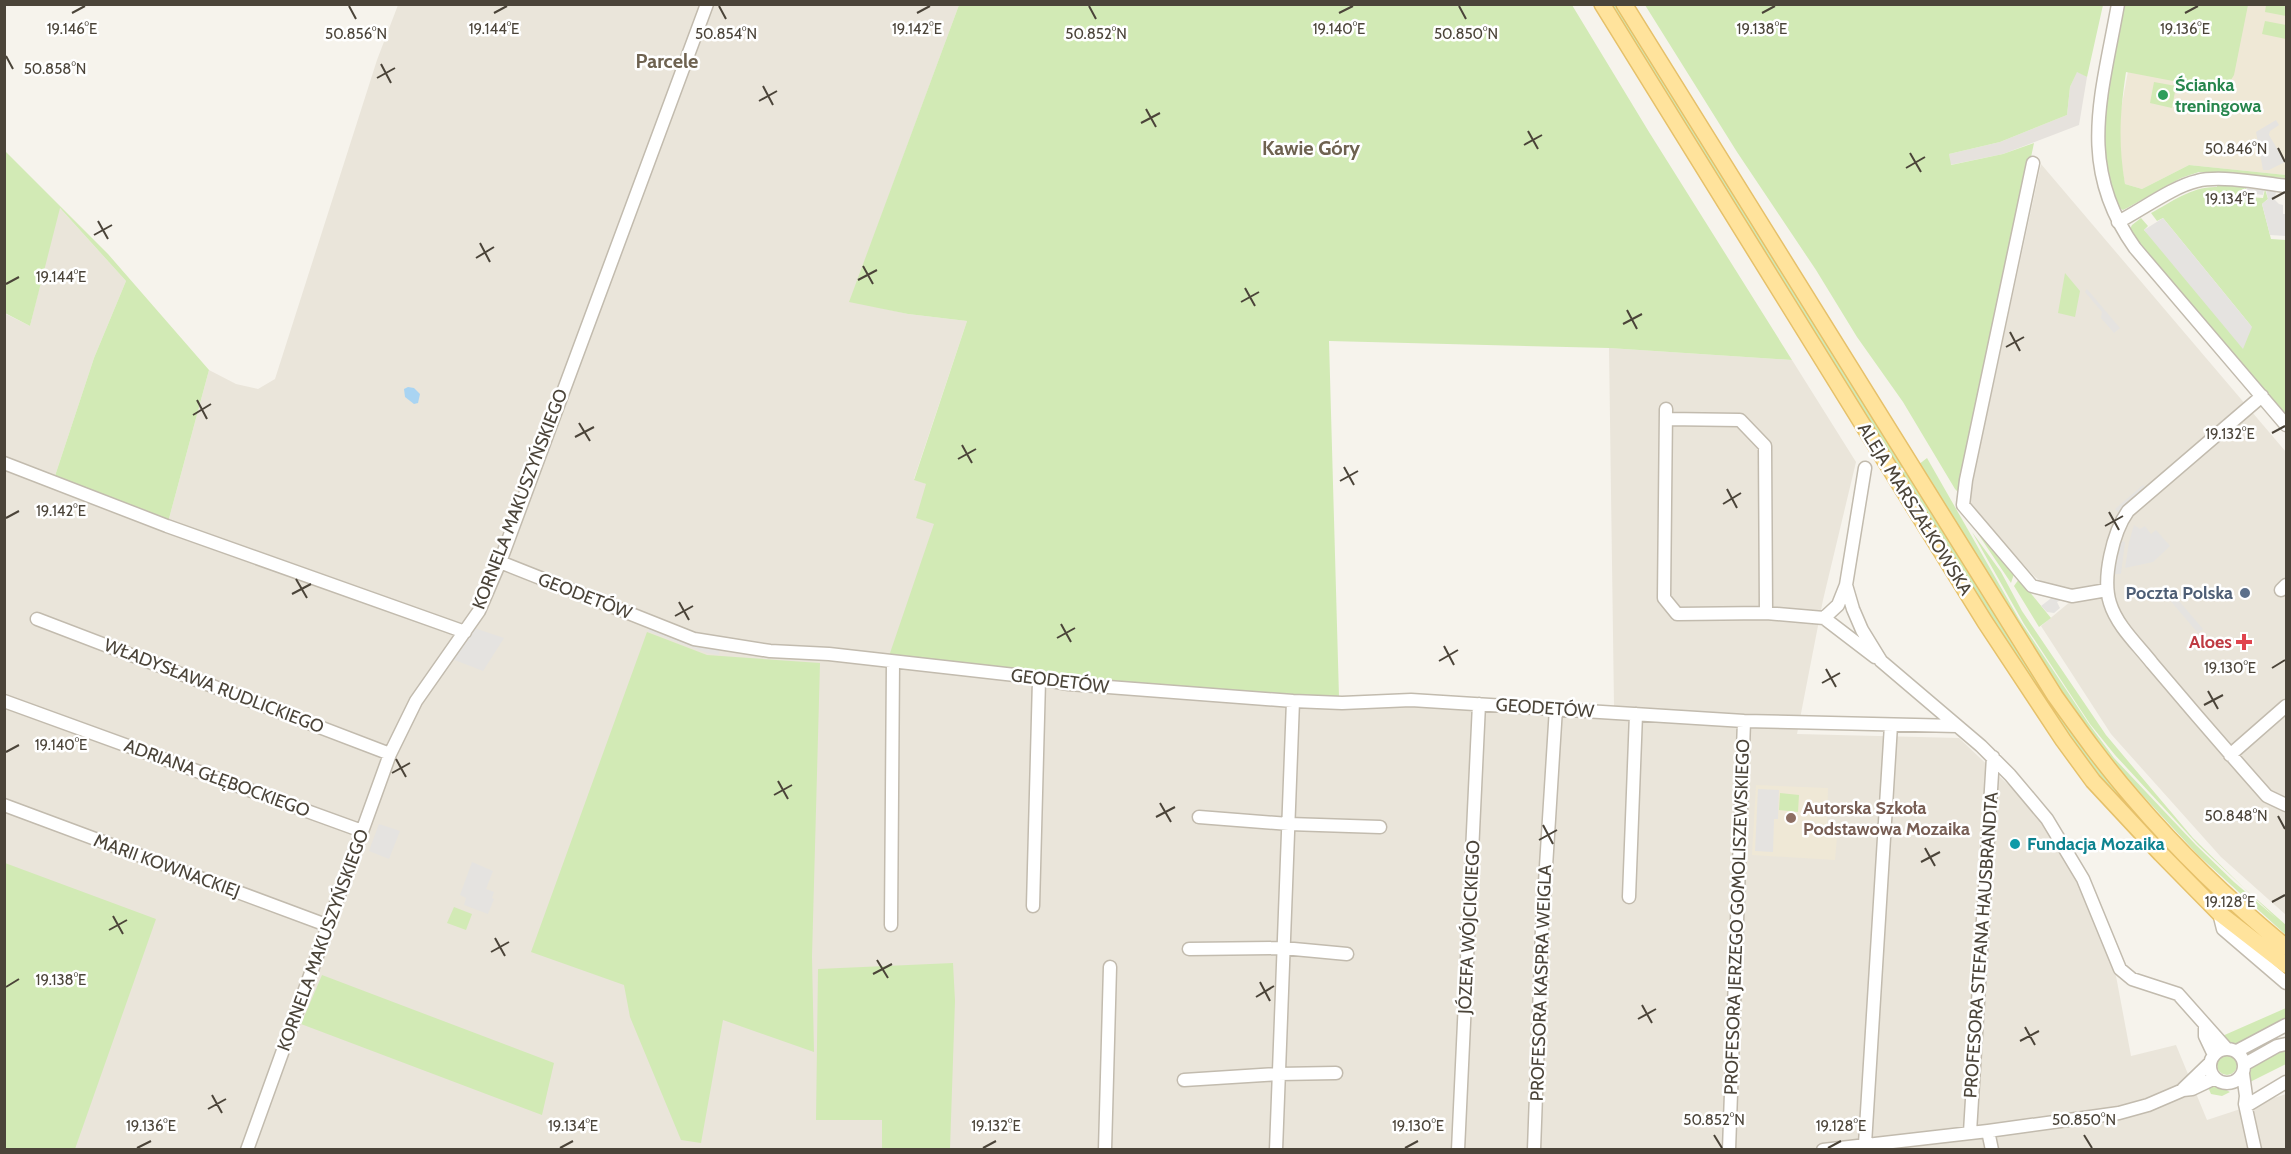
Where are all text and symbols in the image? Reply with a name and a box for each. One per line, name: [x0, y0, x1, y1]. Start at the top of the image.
text: 19.146°E: [47, 20, 97, 38]
text: 19.144°E: [469, 20, 519, 38]
text: 19.142°E: [892, 20, 942, 38]
text: 19.140°E: [1313, 20, 1365, 38]
text: 19.138°E: [1737, 20, 1787, 38]
text: 19.136°E: [2160, 20, 2210, 38]
text: 50.856°N: [325, 25, 387, 43]
text: 50.854°N: [695, 25, 757, 43]
text: 50.852°N: [1065, 25, 1127, 43]
text: 50.850°N: [1434, 25, 1498, 43]
district label: Parcele: [636, 49, 698, 73]
text: 50.858°N: [24, 60, 86, 78]
place label: Ścianka treningowa: [2175, 74, 2262, 117]
marker: Ścianka treningowa: [2156, 88, 2170, 102]
district label: Kawie Góry: [1262, 136, 1360, 160]
text: 50.846°N: [2205, 140, 2267, 158]
text: 19.134°E: [2205, 190, 2255, 208]
text: 19.144°E: [36, 268, 86, 286]
street label: KORNELA MAKUSZYŃSKIEGO: [468, 386, 572, 612]
street label: ALEJA MARSZAŁKOWSKA: [1853, 419, 1977, 599]
text: 19.132°E: [2205, 425, 2255, 443]
text: 19.142°E: [36, 502, 86, 520]
street label: GEODETÓW: [535, 568, 635, 624]
place label: Poczta Polska: [2126, 582, 2233, 604]
marker: Poczta Polska: [2238, 586, 2252, 600]
place label: Aloes: [2189, 631, 2232, 653]
street label: WŁADYSŁAWA RUDLICKIEGO: [101, 634, 327, 738]
marker: Aloes: [2237, 635, 2251, 649]
text: 19.130°E: [2204, 659, 2256, 677]
street label: GEODETÓW: [1010, 664, 1110, 698]
street label: GEODETÓW: [1495, 694, 1595, 722]
street label: ADRIANA GŁĘBOCKIEGO: [121, 734, 313, 822]
text: 19.140°E: [35, 736, 87, 754]
street label: PROFESORA JERZEGO GOMOLISZEWSKIEGO: [1720, 739, 1754, 1095]
street label: PROFESORA STEFANA HAUSBRANDTA: [1959, 791, 2003, 1099]
place label: Autorska Szkoła Podstawowa Mozaika: [1803, 797, 1970, 840]
text: 50.848°N: [2204, 807, 2268, 825]
marker: Autorska Szkoła Podstawowa Mozaika: [1784, 811, 1798, 825]
street label: KORNELA MAKUSZYŃSKIEGO: [273, 826, 373, 1054]
street label: MARII KOWNACKIEJ: [91, 829, 243, 903]
place label: Fundacja Mozaika: [2027, 833, 2165, 855]
marker: Fundacja Mozaika: [2008, 837, 2022, 851]
street label: JÓZEFA WÓJCICKIEGO: [1453, 839, 1485, 1016]
street label: PROFESORA KASPRA WEIGLA: [1526, 864, 1556, 1102]
text: 19.128°E: [2205, 893, 2255, 911]
text: 19.138°E: [36, 971, 86, 989]
text: 50.852°N: [1683, 1111, 1745, 1129]
text: 50.850°N: [2052, 1111, 2116, 1129]
text: 19.136°E: [126, 1117, 176, 1135]
text: 19.134°E: [548, 1117, 598, 1135]
text: 19.132°E: [971, 1117, 1021, 1135]
text: 19.130°E: [1392, 1117, 1444, 1135]
text: 19.128°E: [1816, 1117, 1866, 1135]

